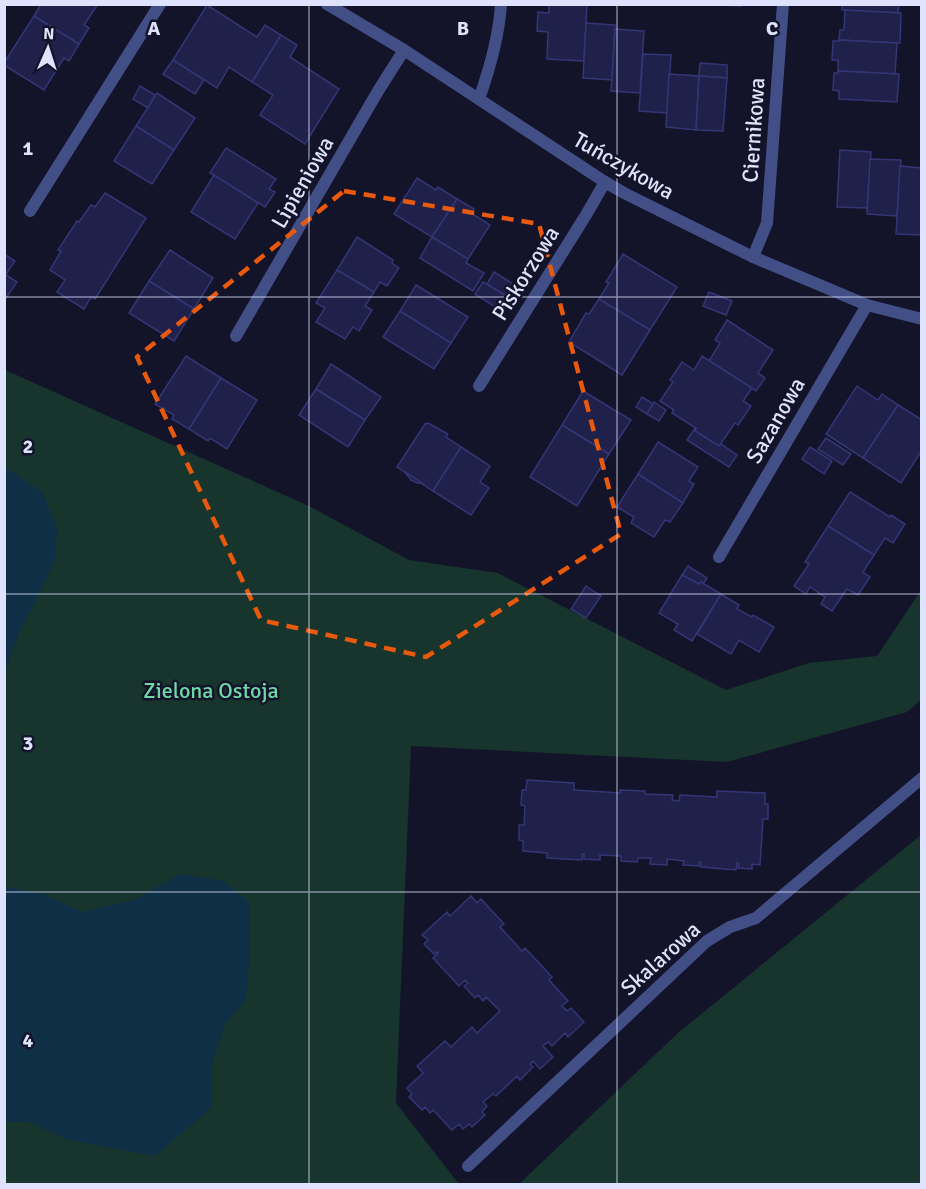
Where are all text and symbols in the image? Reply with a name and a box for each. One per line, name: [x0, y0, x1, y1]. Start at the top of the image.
text: A: [148, 16, 161, 41]
text: B: [457, 16, 469, 41]
text: C: [766, 16, 778, 41]
north arrow: [18, 18, 78, 78]
text: N: [43, 24, 55, 44]
street label: Ciernikowa: [736, 77, 771, 183]
street label: Tuńczykowa: [568, 126, 679, 205]
street label: Lipieniowa: [265, 131, 340, 233]
text: 1: [23, 136, 34, 161]
street label: Piskorzowa: [486, 221, 565, 325]
street label: Sazanowa: [740, 373, 811, 468]
text: 2: [23, 434, 33, 459]
park label: Zielona Ostoja: [143, 677, 279, 704]
text: 3: [23, 731, 33, 756]
street label: Skalarowa: [615, 916, 706, 1001]
text: 4: [23, 1028, 34, 1053]

